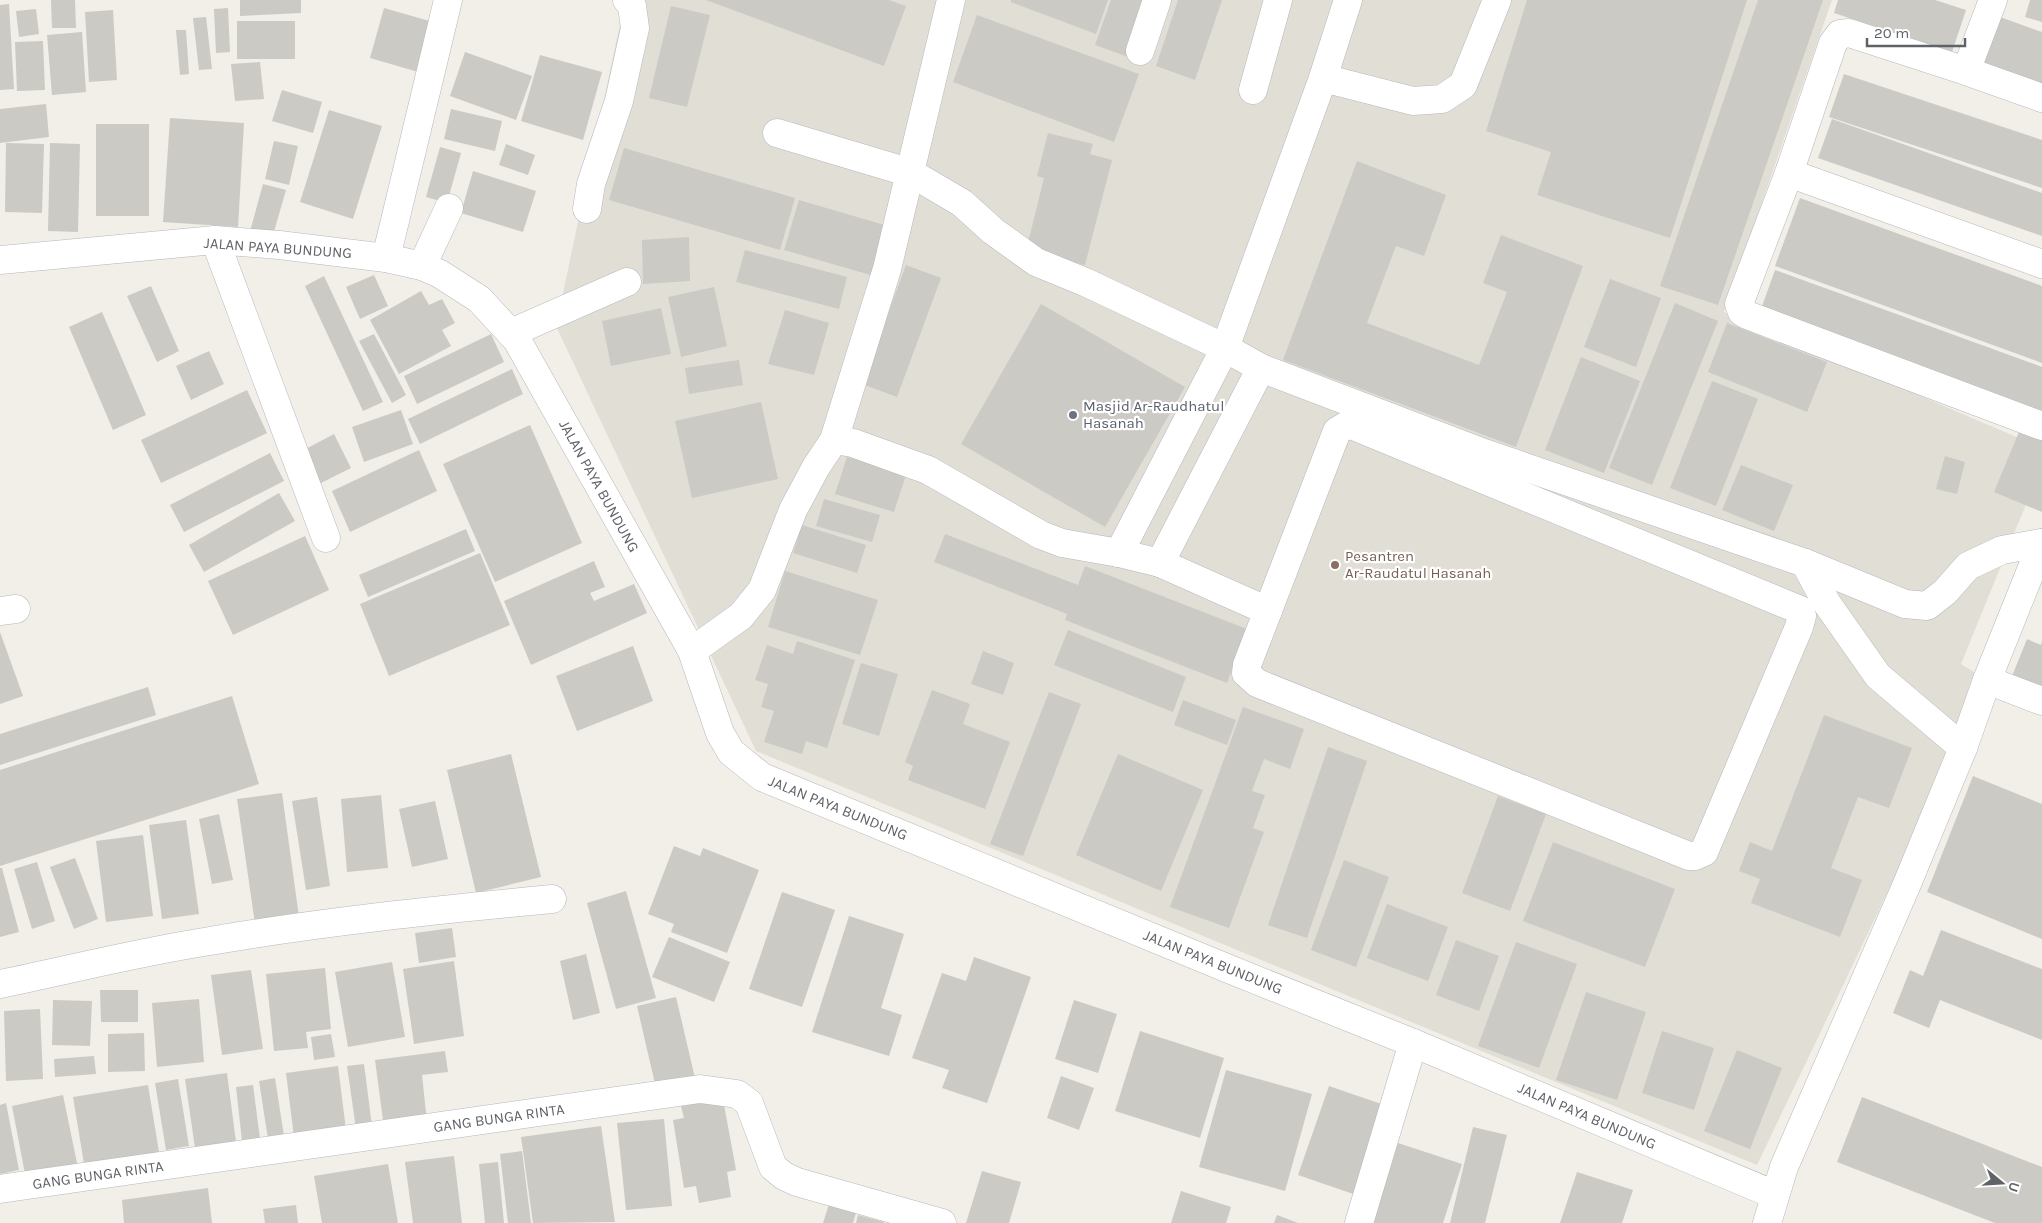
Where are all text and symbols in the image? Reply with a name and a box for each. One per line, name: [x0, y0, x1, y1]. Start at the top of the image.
scale bar: [1867, 15, 1964, 47]
text: 20 m: [1874, 24, 1909, 42]
street label: JALAN PAYA BUNDUNG: [203, 234, 353, 262]
place label: Masjid Ar-Raudhatul Hasanah: [1083, 397, 1224, 432]
marker: Masjid Ar-Raudhatul Hasanah: [1067, 409, 1079, 421]
street label: JALAN PAYA BUNDUNG: [555, 417, 643, 555]
place label: Pesantren Ar-Raudatul Hasanah: [1345, 547, 1491, 582]
marker: Pesantren Ar-Raudatul Hasanah: [1329, 559, 1341, 571]
street label: JALAN PAYA BUNDUNG: [766, 772, 910, 844]
street label: JALAN PAYA BUNDUNG: [1141, 926, 1285, 998]
street label: JALAN PAYA BUNDUNG: [1515, 1079, 1659, 1153]
street label: GANG BUNGA RINTA: [432, 1100, 566, 1136]
street label: GANG BUNGA RINTA: [31, 1157, 165, 1193]
north arrow: [1977, 1158, 2027, 1208]
text: U: [2004, 1180, 2023, 1194]

